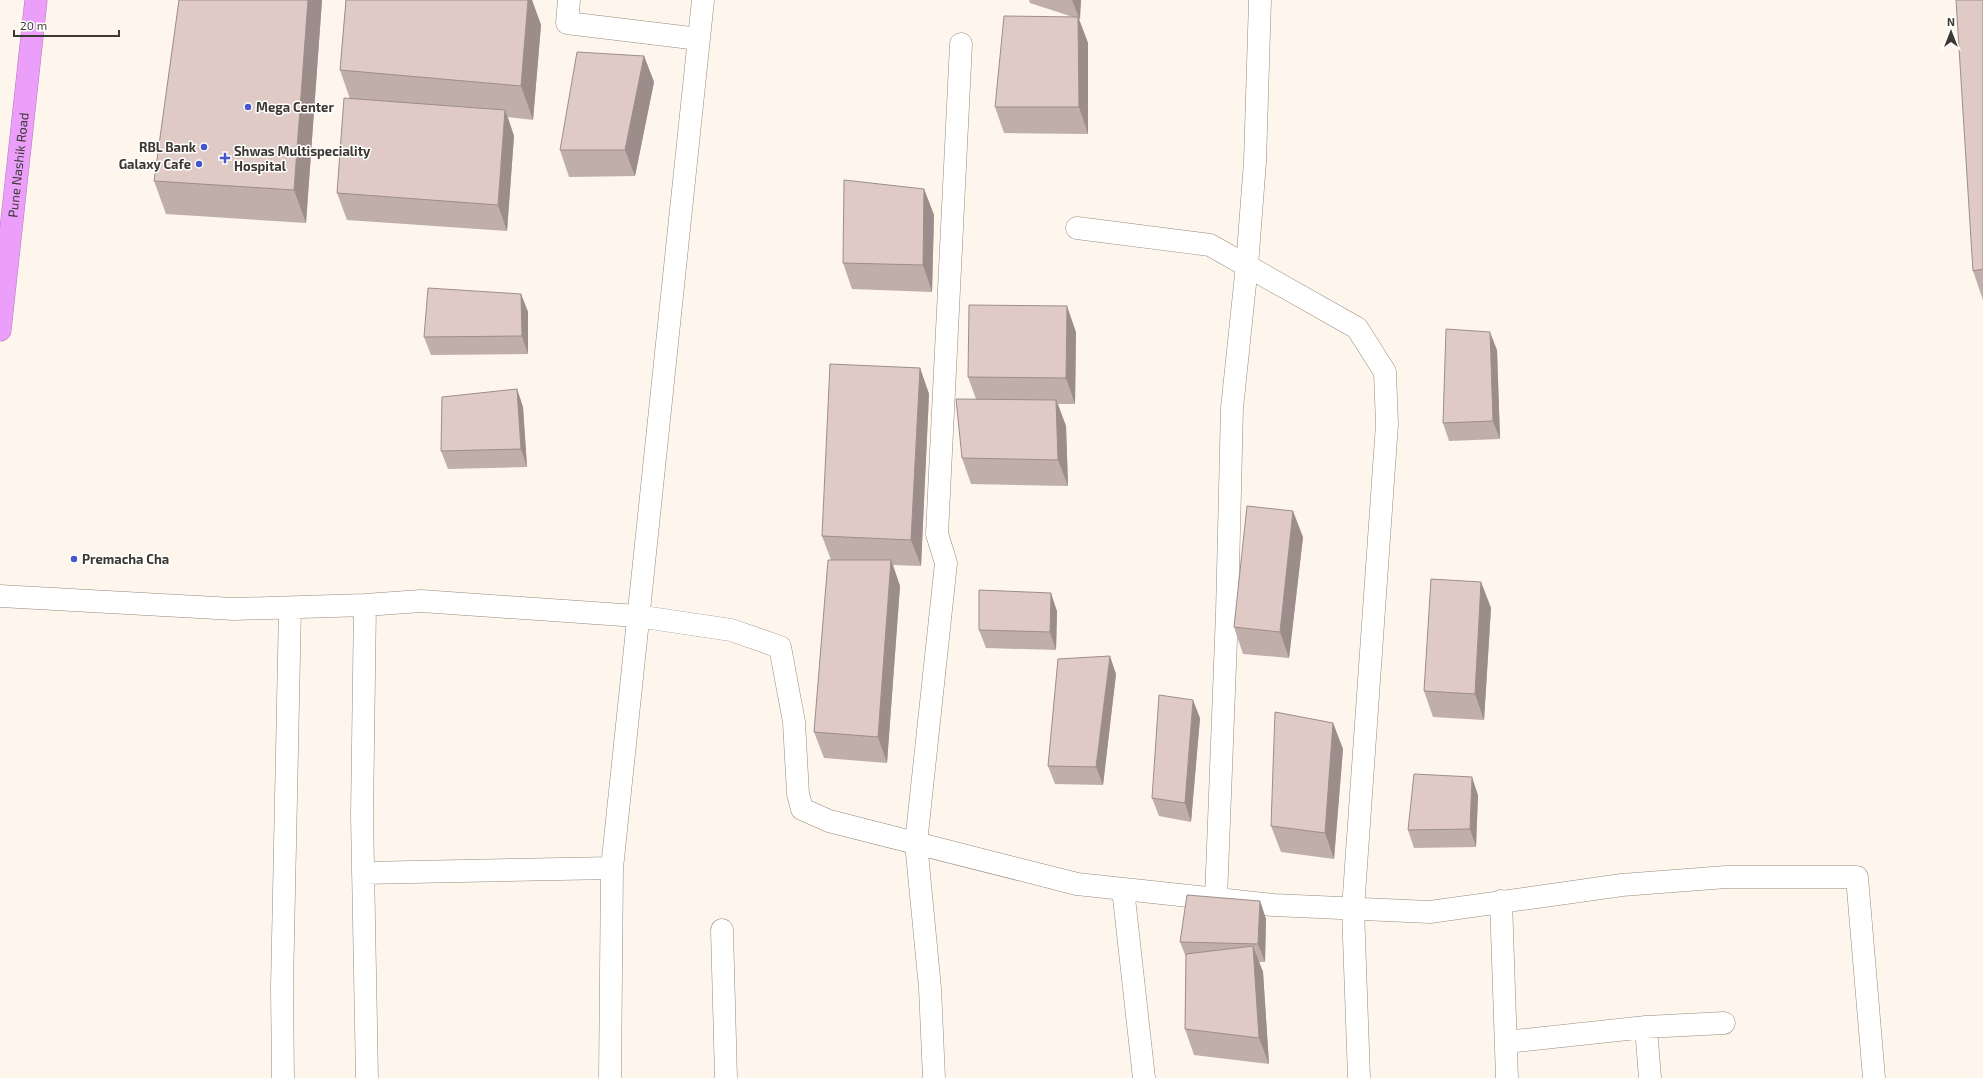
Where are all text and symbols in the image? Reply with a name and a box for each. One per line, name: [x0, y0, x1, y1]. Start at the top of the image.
scale bar: [14, 12, 119, 38]
north arrow: [1931, 12, 1971, 52]
text: N: [1947, 15, 1955, 28]
text: 20 m: [20, 18, 47, 32]
place label: Mega Center: [256, 99, 334, 115]
marker: Mega Center: [243, 102, 253, 112]
street label: Pune Nashik Road: [4, 112, 32, 218]
place label: RBL Bank: [139, 139, 197, 155]
marker: RBL Bank: [199, 142, 209, 152]
place label: Shwas Multispeciality Hospital: [234, 143, 371, 174]
marker: Shwas Multispeciality Hospital: [219, 152, 231, 164]
place label: Galaxy Cafe: [119, 156, 191, 172]
marker: Galaxy Cafe: [194, 159, 204, 169]
place label: Premacha Cha: [82, 551, 169, 567]
marker: Premacha Cha: [69, 554, 79, 564]

